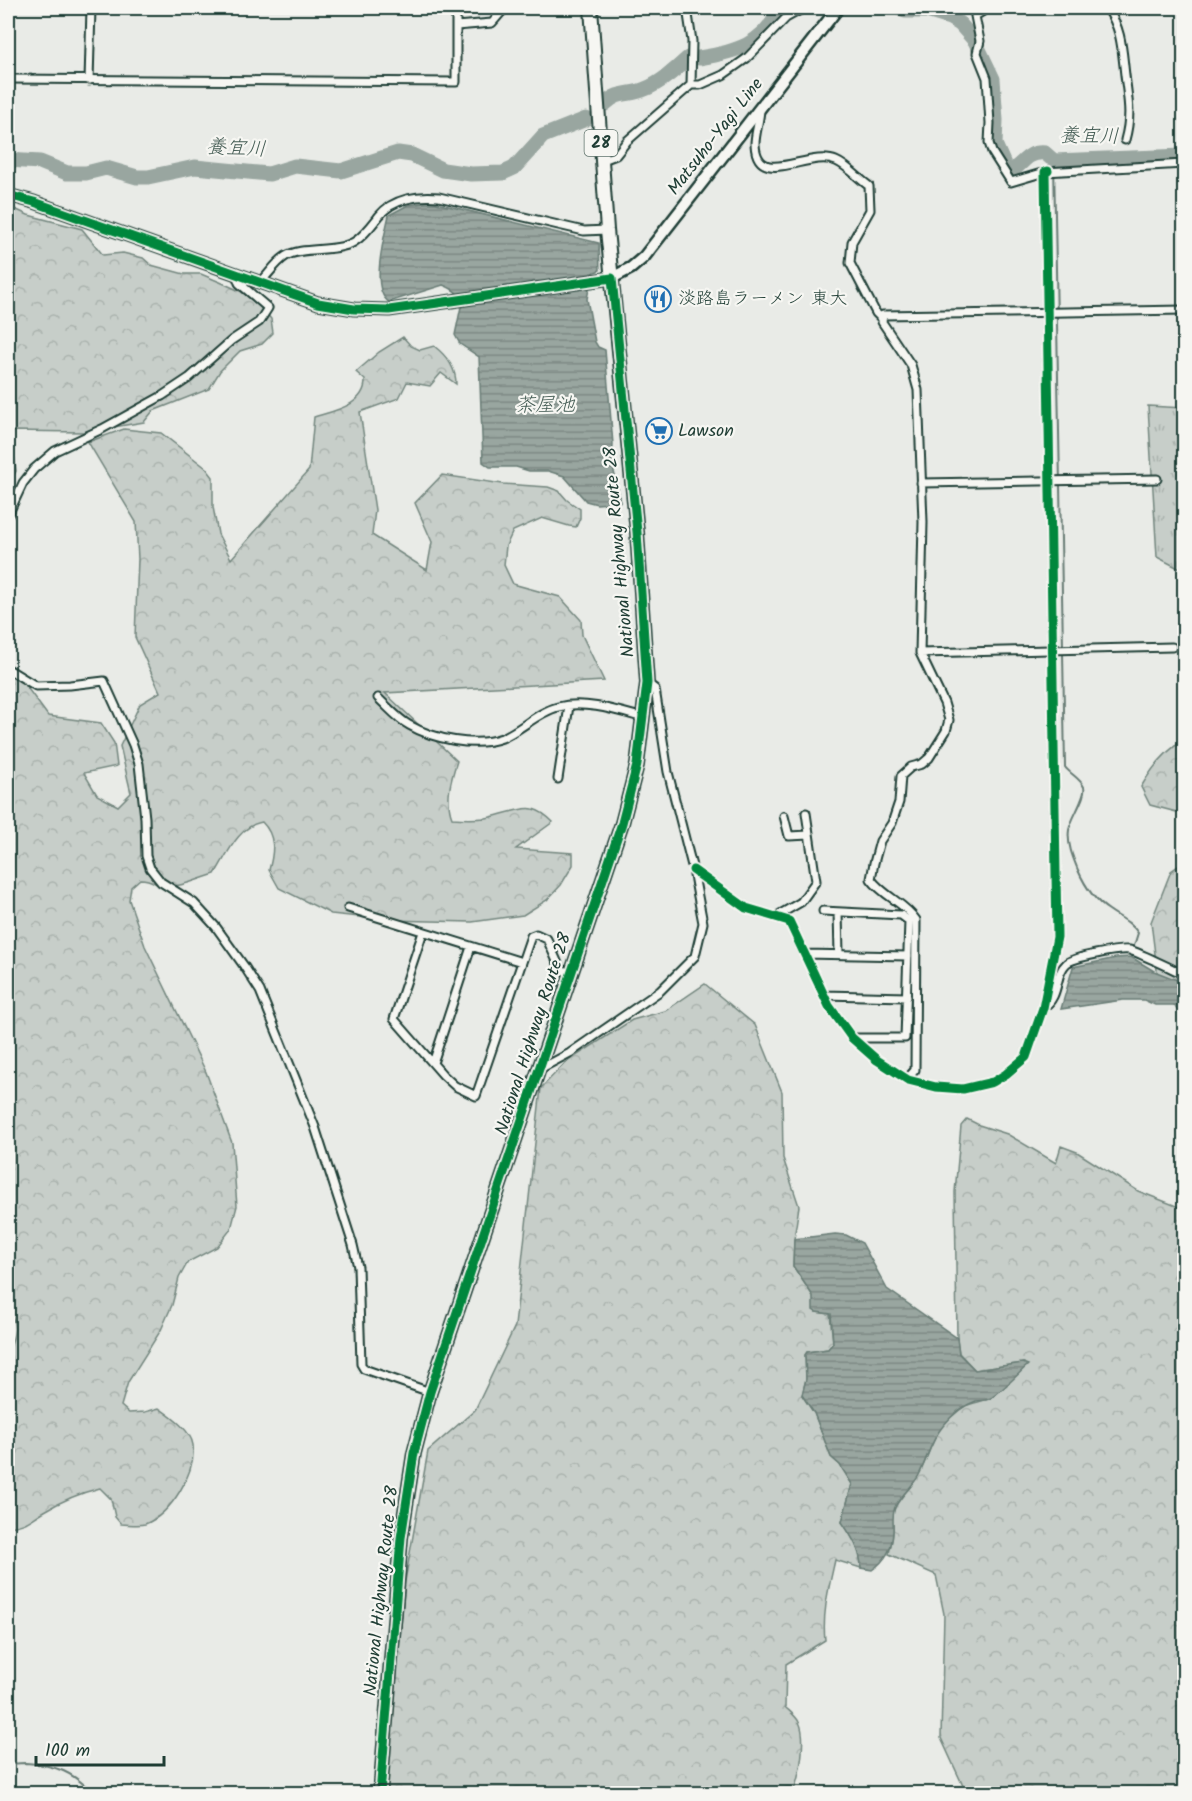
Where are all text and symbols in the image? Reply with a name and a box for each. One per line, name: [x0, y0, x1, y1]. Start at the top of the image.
street label: Matsuho-Yagi Line: [661, 72, 771, 202]
water label: 養宜川: [1059, 120, 1119, 154]
road number: 28: [584, 130, 618, 156]
water label: 養宜川: [205, 131, 267, 167]
restaurant icon: 淡路島ラーメン 東大: [643, 284, 673, 314]
place label: 淡路島ラーメン 東大: [678, 285, 847, 314]
water label: 茶屋池: [515, 390, 576, 422]
supermarket icon: Lawson: [644, 416, 674, 446]
place label: Lawson: [678, 417, 734, 446]
street label: National Highway Route 28: [596, 445, 644, 659]
street label: National Highway Route 28: [488, 929, 580, 1139]
street label: National Highway Route 28: [357, 1484, 407, 1698]
scale bar: [36, 1729, 164, 1767]
text: 100 m: [45, 1737, 90, 1766]

